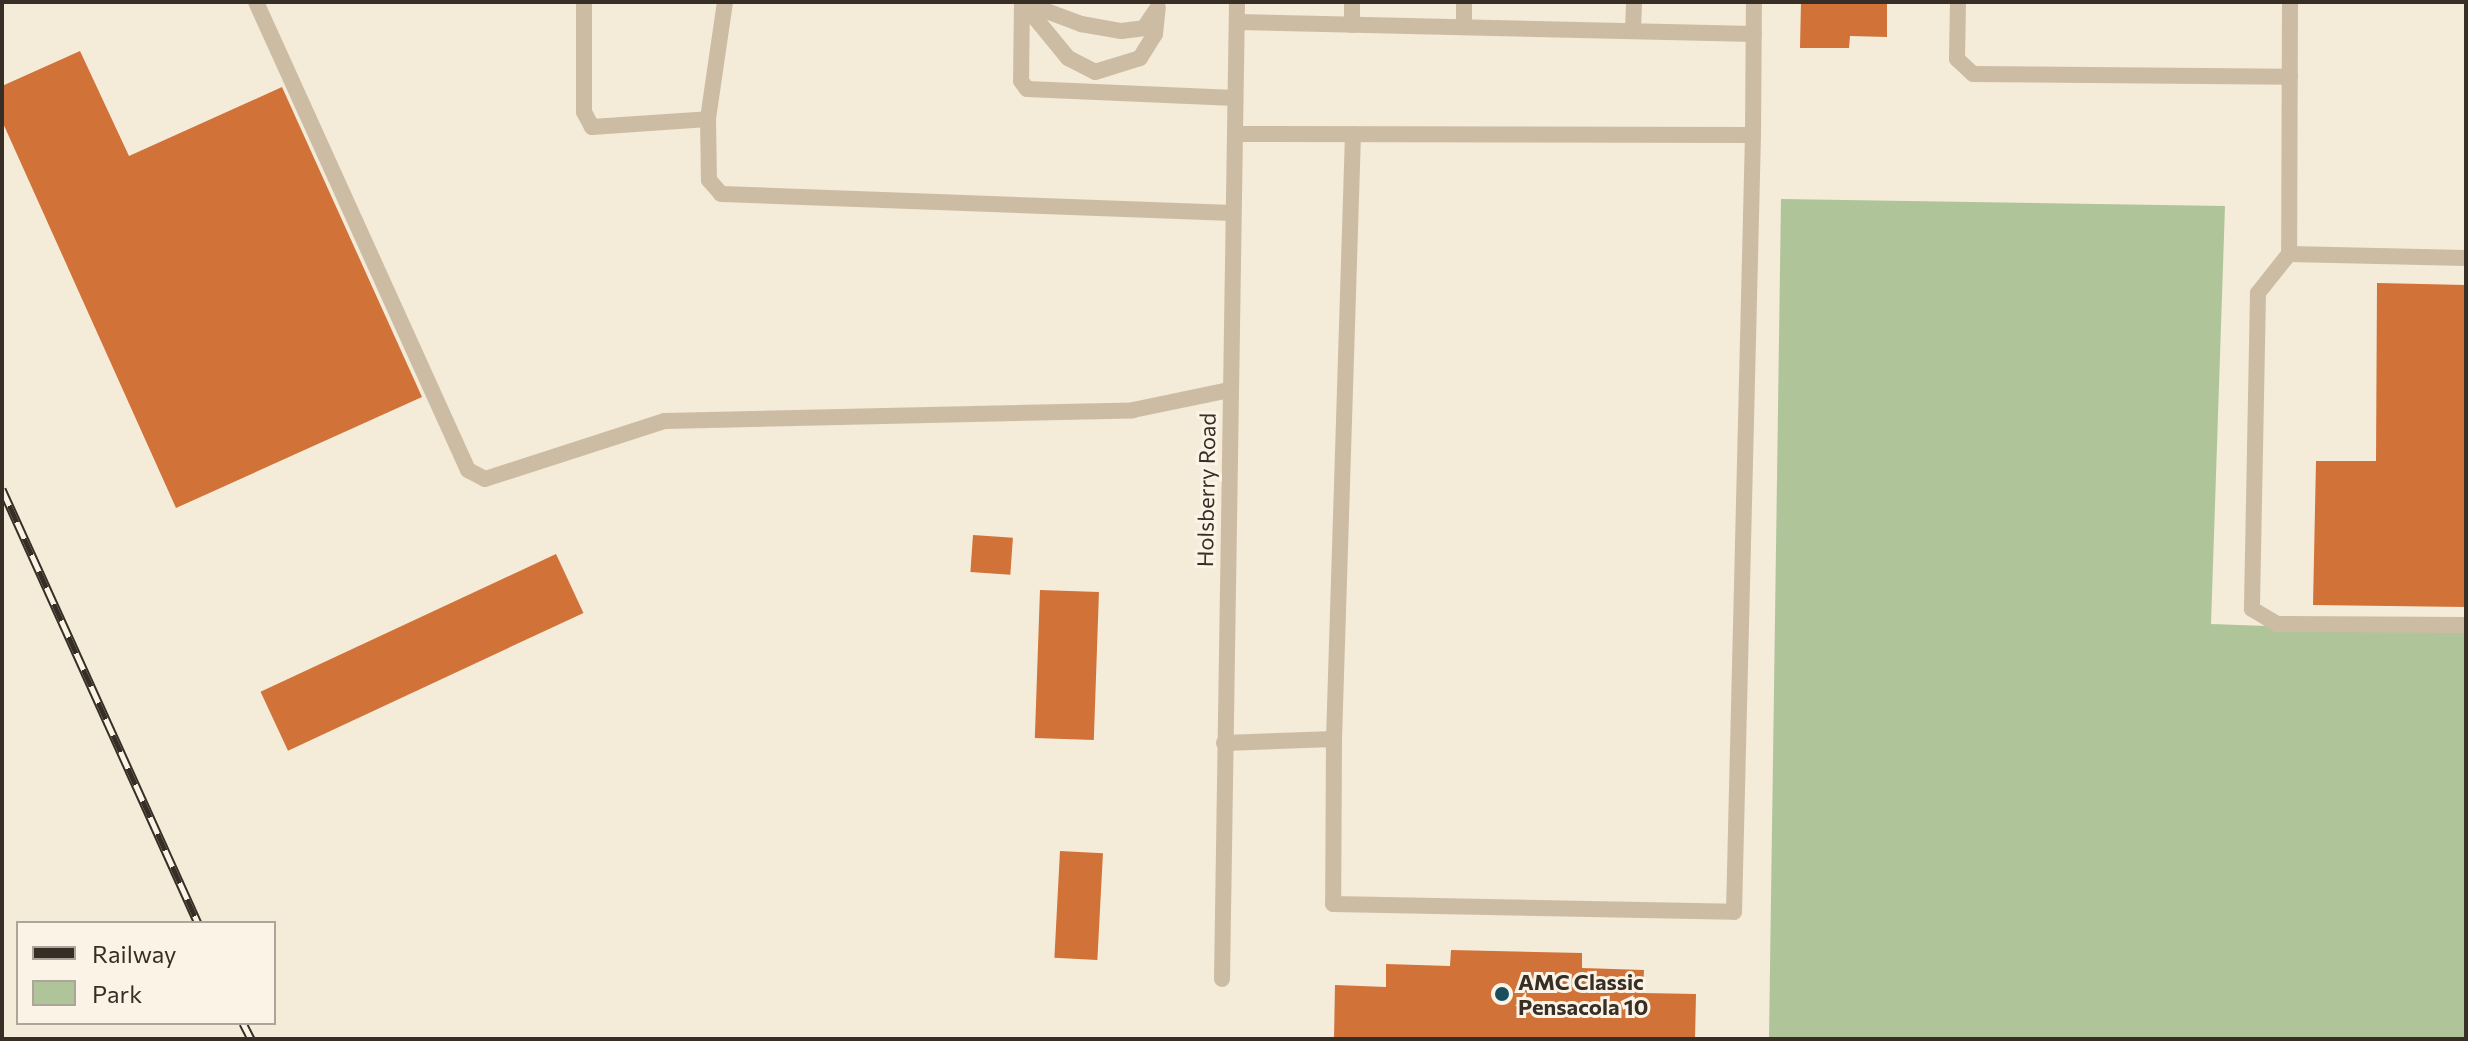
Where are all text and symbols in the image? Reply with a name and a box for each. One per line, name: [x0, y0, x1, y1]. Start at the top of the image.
street label: Holsberry Road: [1191, 413, 1221, 567]
legend: [16, 921, 276, 1025]
text: Railway: [92, 939, 177, 968]
place label: AMC Classic Pensacola 10: [1518, 968, 1648, 1020]
text: Park: [92, 979, 142, 1008]
marker: AMC Classic Pensacola 10: [1493, 985, 1511, 1003]

